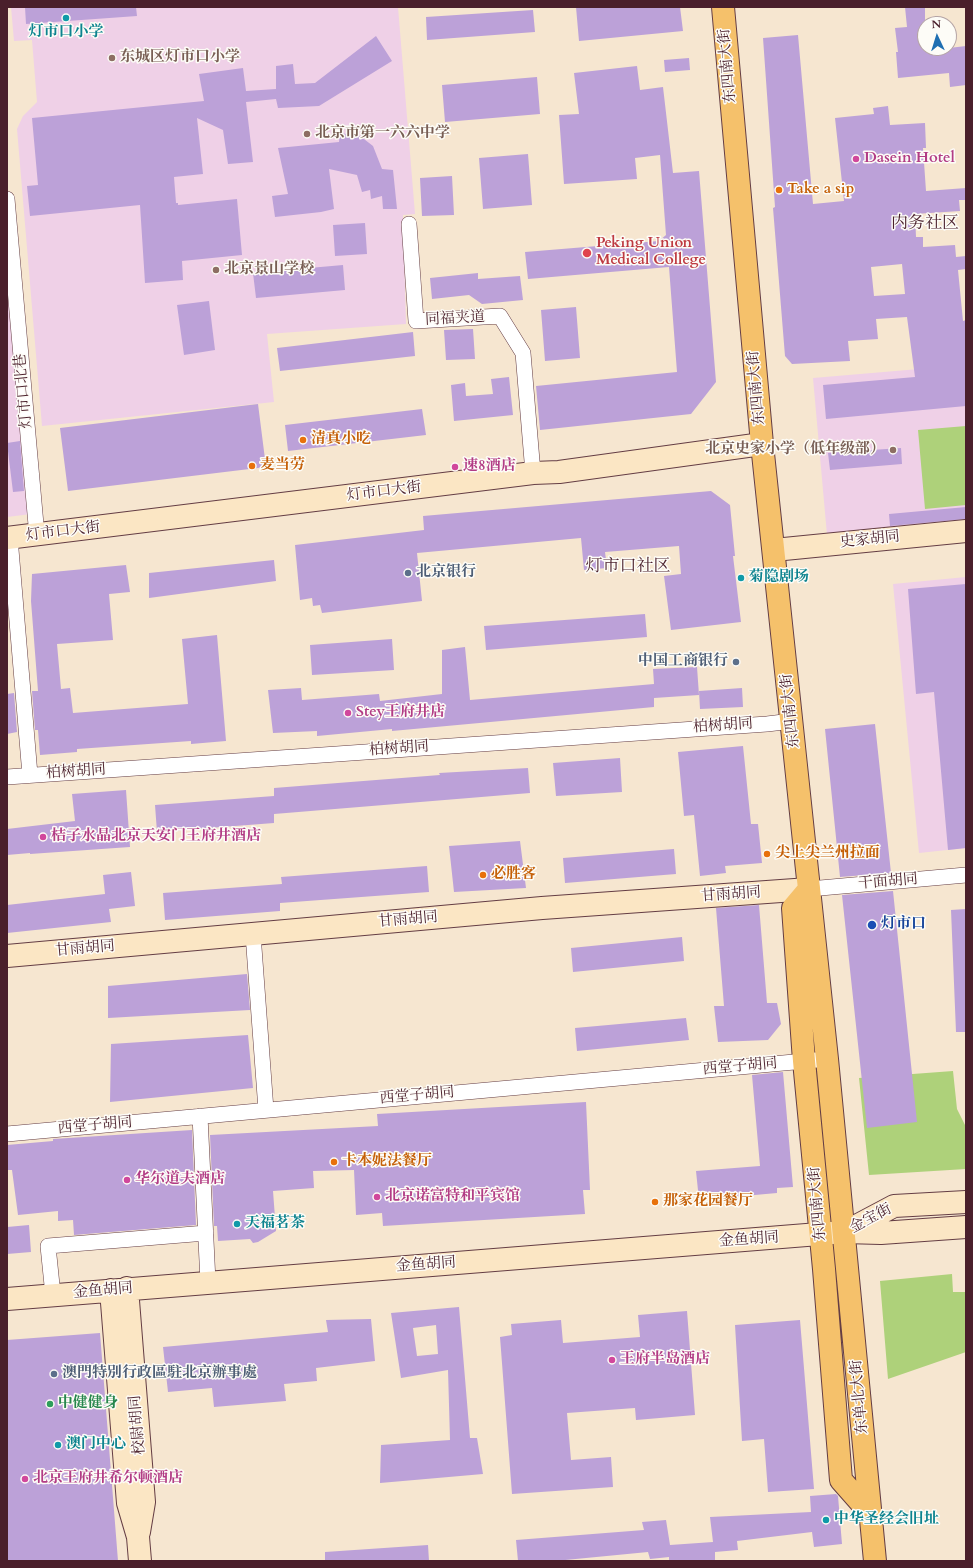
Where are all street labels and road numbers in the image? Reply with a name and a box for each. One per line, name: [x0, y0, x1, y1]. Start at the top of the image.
street label: 东四南大街: [716, 28, 740, 104]
street label: 同福夹道: [425, 308, 485, 330]
street label: 东四南大街: [745, 350, 769, 426]
street label: 灯市口北巷: [12, 353, 36, 429]
street label: 灯市口大街: [346, 478, 422, 506]
street label: 灯市口大街: [25, 518, 101, 546]
street label: 史家胡同: [839, 528, 901, 552]
street label: 东四南大街: [778, 673, 804, 749]
street label: 柏树胡同: [692, 715, 754, 737]
street label: 柏树胡同: [368, 738, 430, 760]
street label: 柏树胡同: [45, 761, 107, 783]
street label: 干面胡同: [857, 870, 919, 894]
street label: 甘雨胡同: [700, 884, 762, 906]
street label: 甘雨胡同: [377, 908, 439, 932]
street label: 甘雨胡同: [54, 937, 116, 961]
street label: 西堂子胡同: [702, 1055, 778, 1079]
street label: 西堂子胡同: [379, 1084, 455, 1108]
street label: 西堂子胡同: [57, 1114, 133, 1138]
street label: 东四南大街: [806, 1166, 830, 1242]
street label: 金宝街: [847, 1200, 895, 1238]
street label: 金鱼胡同: [718, 1229, 780, 1251]
street label: 金鱼胡同: [395, 1254, 457, 1276]
street label: 金鱼胡同: [72, 1279, 134, 1303]
street label: 东单北大街: [848, 1359, 872, 1435]
street label: 校尉胡同: [126, 1394, 150, 1456]

